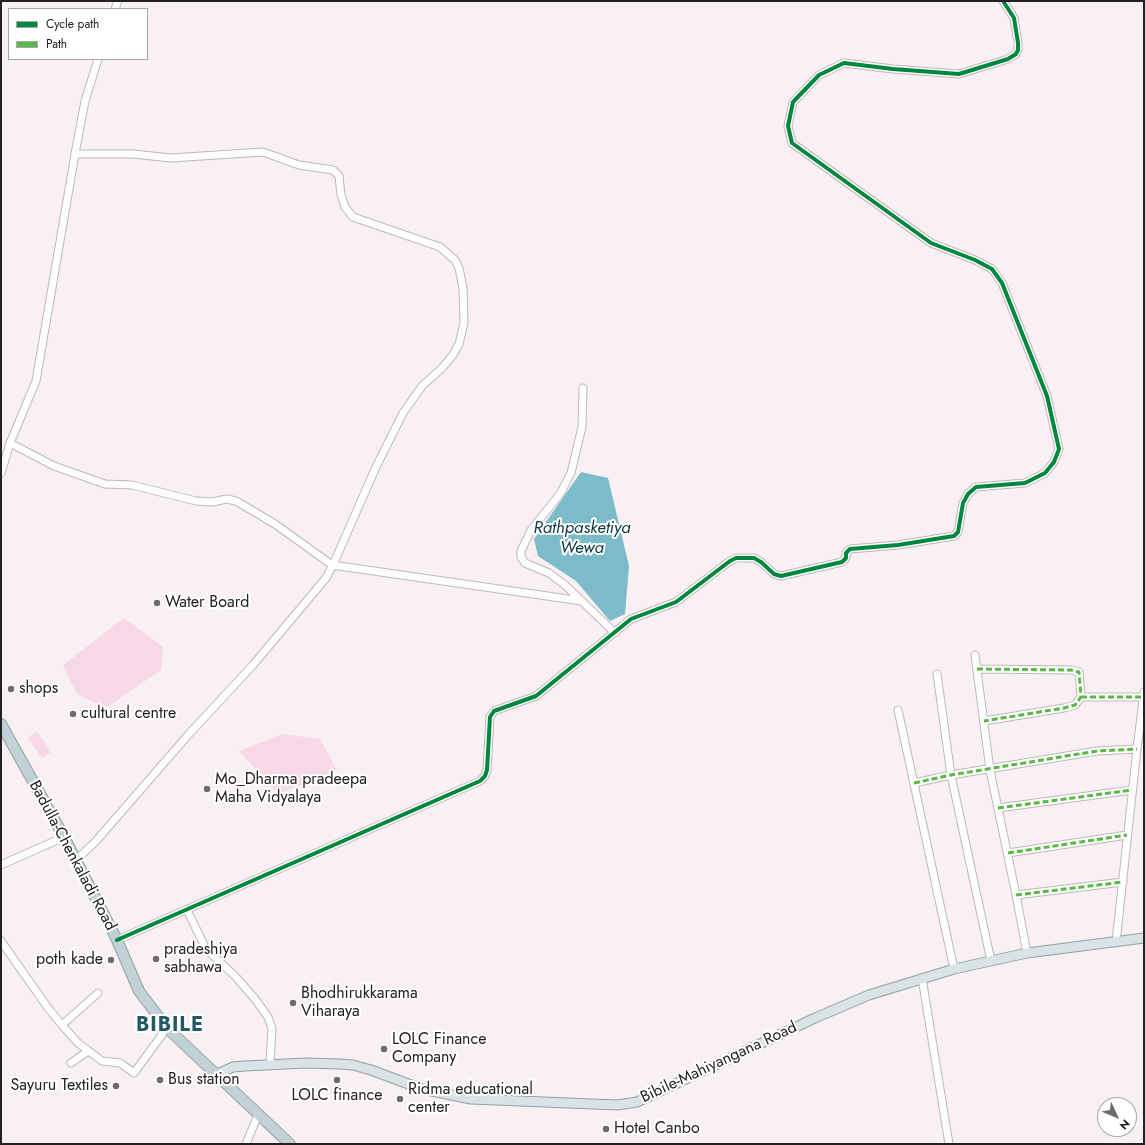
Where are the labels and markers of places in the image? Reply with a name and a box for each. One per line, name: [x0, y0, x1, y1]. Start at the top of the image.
place label: Water Board: [165, 593, 249, 613]
marker: Water Board: [152, 598, 162, 608]
place label: shops: [19, 679, 58, 699]
marker: shops: [6, 684, 16, 694]
place label: cultural centre: [81, 704, 176, 724]
marker: cultural centre: [68, 709, 78, 719]
place label: Mo_Dharma pradeepa Maha Vidyalaya: [215, 770, 367, 808]
marker: Mo_Dharma pradeepa Maha Vidyalaya: [202, 784, 212, 794]
place label: pradeshiya sabhawa: [164, 940, 237, 978]
place label: poth kade: [36, 950, 103, 970]
marker: pradeshiya sabhawa: [151, 954, 161, 964]
marker: poth kade: [106, 955, 116, 965]
place label: Bhodhirukkarama Viharaya: [301, 984, 418, 1022]
marker: Bhodhirukkarama Viharaya: [288, 998, 298, 1008]
place label: LOLC Finance Company: [392, 1030, 486, 1068]
marker: LOLC Finance Company: [379, 1044, 389, 1054]
place label: Bus station: [168, 1070, 240, 1090]
marker: Bus station: [155, 1075, 165, 1085]
marker: LOLC finance: [332, 1075, 342, 1085]
place label: Sayuru Textiles: [11, 1076, 108, 1096]
place label: Ridma educational center: [408, 1080, 533, 1118]
marker: Sayuru Textiles: [111, 1081, 121, 1091]
place label: LOLC finance: [292, 1086, 382, 1106]
marker: Ridma educational center: [395, 1094, 405, 1104]
place label: Hotel Canbo: [614, 1119, 700, 1139]
marker: Hotel Canbo: [601, 1124, 611, 1134]

